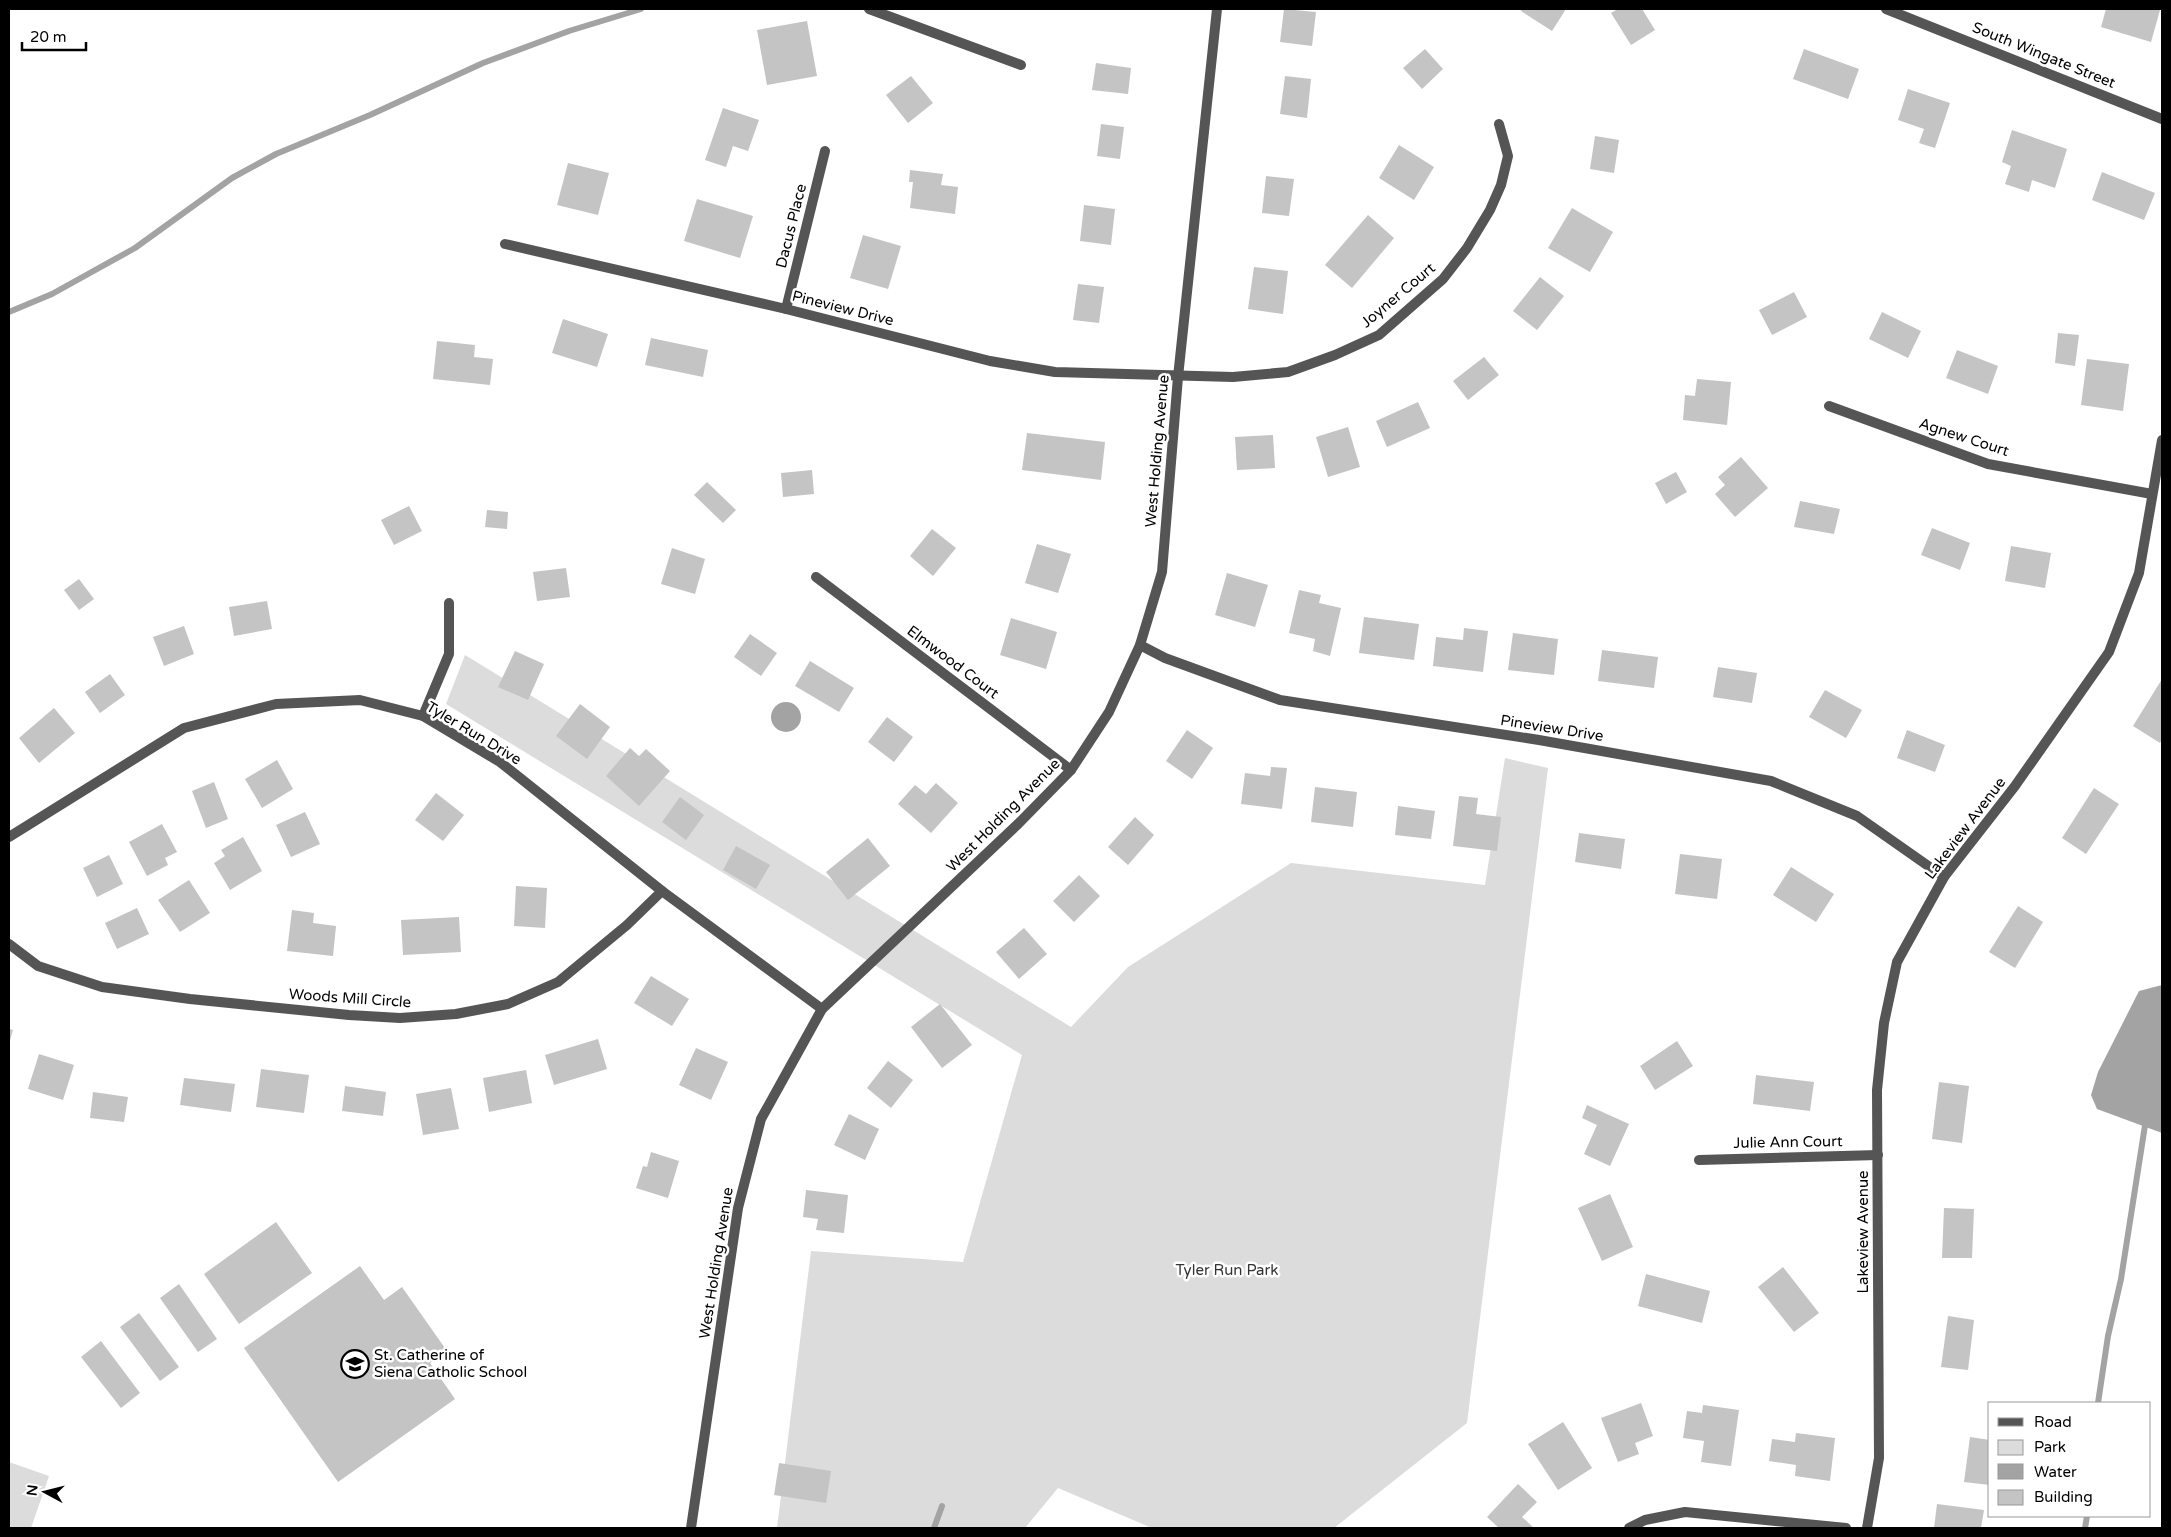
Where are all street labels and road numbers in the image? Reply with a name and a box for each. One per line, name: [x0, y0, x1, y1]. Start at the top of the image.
street label: South Wingate Street: [1970, 18, 2118, 92]
street label: Dacus Place: [772, 182, 810, 270]
street label: Joyner Court: [1357, 259, 1439, 331]
street label: Pineview Drive: [790, 287, 896, 329]
street label: West Holding Avenue: [1141, 374, 1173, 528]
street label: Agnew Court: [1917, 414, 2012, 460]
street label: Elmwood Court: [904, 622, 1003, 703]
street label: Tyler Run Drive: [423, 698, 525, 768]
street label: Pineview Drive: [1499, 711, 1605, 745]
street label: West Holding Avenue: [943, 755, 1063, 875]
street label: Lakeview Avenue: [1921, 773, 2009, 883]
street label: Woods Mill Circle: [288, 985, 412, 1011]
street label: Julie Ann Court: [1733, 1132, 1843, 1152]
street label: Lakeview Avenue: [1854, 1170, 1872, 1294]
street label: West Holding Avenue: [695, 1186, 737, 1340]

